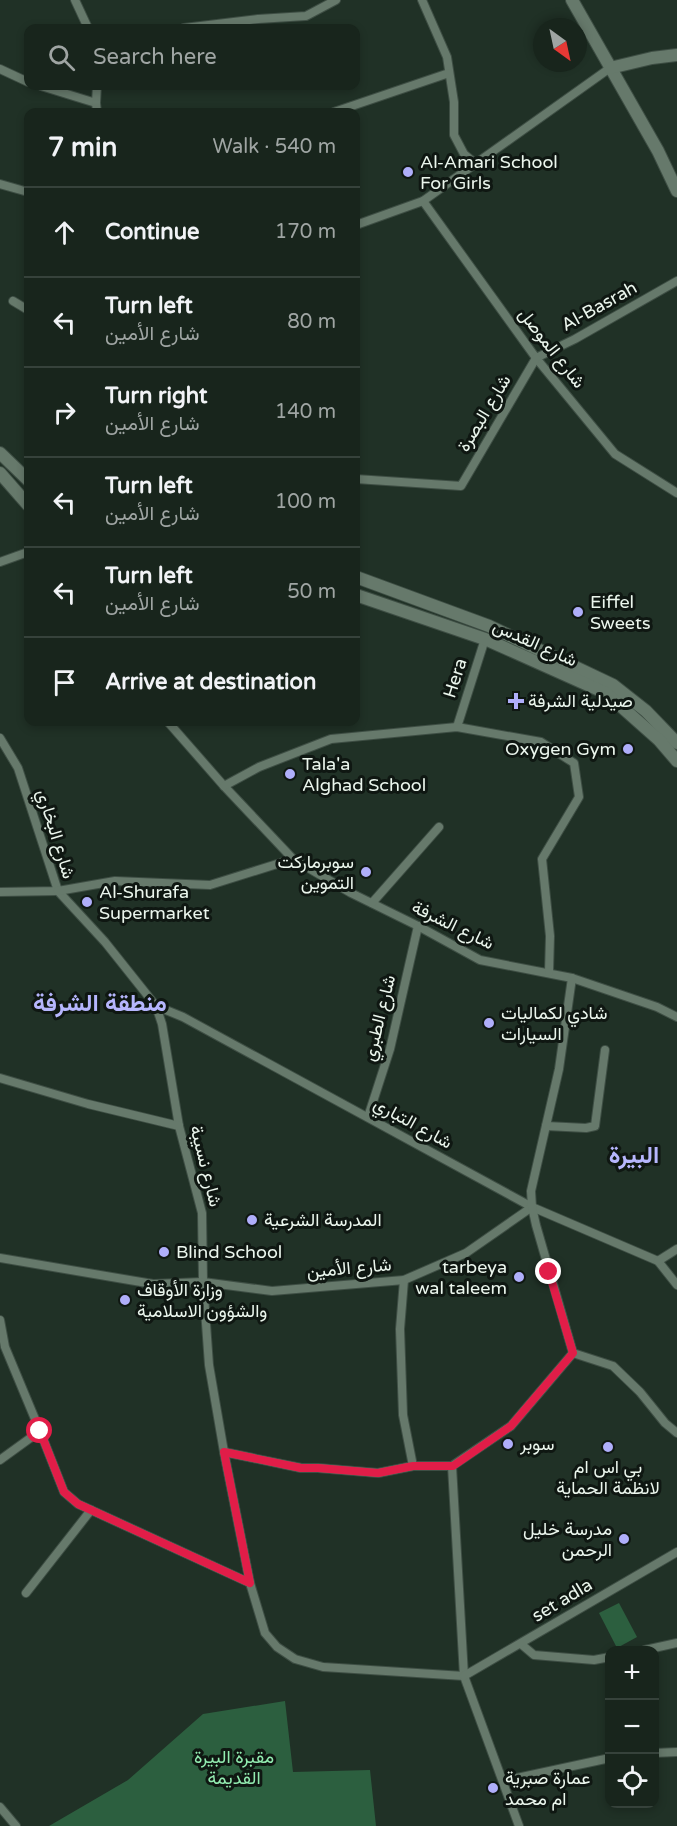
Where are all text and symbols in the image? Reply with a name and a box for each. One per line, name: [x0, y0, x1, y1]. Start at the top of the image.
north arrow: [533, 18, 587, 72]
search box: [24, 24, 360, 90]
icon: search: [45, 41, 78, 74]
text: Search here: [93, 44, 217, 70]
text: 7 min: [48, 132, 117, 163]
text: Walk · 540 m: [213, 135, 336, 159]
place label: Al-Amari School For Girls: [420, 151, 558, 194]
marker: Al-Amari School For Girls: [401, 165, 415, 179]
icon: ahead: [48, 216, 81, 249]
text: Continue: [105, 219, 200, 245]
text: 170 m: [275, 220, 336, 244]
street label: Al-Basrah: [557, 276, 641, 336]
text: Turn left: [105, 293, 193, 319]
street label: شارع الموصل: [513, 304, 590, 393]
icon: left: [48, 306, 81, 339]
text: 80 m: [287, 310, 336, 334]
text: شارع الأمين: [105, 322, 199, 346]
street label: شارع البصرة: [452, 371, 516, 456]
text: Turn right: [105, 383, 207, 409]
icon: right: [48, 396, 81, 429]
text: 140 m: [275, 400, 336, 424]
text: شارع الأمين: [105, 412, 199, 436]
text: Turn left: [105, 473, 193, 499]
icon: left: [48, 486, 81, 519]
text: 100 m: [275, 490, 336, 514]
text: شارع الأمين: [105, 502, 199, 526]
text: Turn left: [105, 563, 193, 589]
icon: left: [48, 576, 81, 609]
text: 50 m: [287, 580, 336, 604]
place label: Eiffel Sweets: [590, 591, 651, 634]
text: شارع الأمين: [105, 592, 199, 616]
marker: Eiffel Sweets: [571, 605, 585, 619]
street label: شارع القدس: [489, 615, 581, 672]
street label: Hera: [438, 655, 472, 701]
icon: arrive: [48, 666, 81, 699]
text: Arrive at destination: [105, 669, 316, 695]
place label: صيدلية الشرفة: [528, 690, 633, 712]
marker: صيدلية الشرفة: [509, 694, 523, 708]
place label: Oxygen Gym: [505, 738, 616, 760]
marker: Oxygen Gym: [621, 742, 635, 756]
place label: Tala'a Alghad School: [302, 753, 426, 796]
marker: Tala'a Alghad School: [283, 767, 297, 781]
street label: شارع البخاري: [28, 787, 80, 883]
place label: سوبرماركت التموين: [277, 851, 354, 894]
marker: سوبرماركت التموين: [359, 865, 373, 879]
place label: Al-Shurafa Supermarket: [99, 881, 210, 924]
marker: Al-Shurafa Supermarket: [80, 895, 94, 909]
street label: شارع الشرفة: [408, 896, 498, 955]
street label: شارع الطبري: [358, 973, 404, 1064]
district label: منطقة الشرفة: [33, 989, 167, 1018]
place label: شادي لكماليات السيارات: [501, 1002, 607, 1045]
marker: شادي لكماليات السيارات: [482, 1016, 496, 1030]
street label: شارع التباري: [368, 1092, 456, 1157]
street label: شارع نسيبة: [184, 1123, 227, 1209]
district label: البيرة: [609, 1141, 659, 1170]
place label: المدرسة الشرعية: [264, 1209, 382, 1231]
marker: المدرسة الشرعية: [245, 1213, 259, 1227]
place label: Blind School: [176, 1241, 282, 1263]
marker: Blind School: [157, 1245, 171, 1259]
street label: شارع الأمين: [306, 1253, 392, 1284]
place label: tarbeya wal taleem: [415, 1256, 507, 1299]
route end: [535, 1258, 561, 1284]
marker: tarbeya wal taleem: [512, 1270, 526, 1284]
place label: وزارة الأوقاف والشؤون الاسلامية: [137, 1279, 267, 1322]
marker: وزارة الأوقاف والشؤون الاسلامية: [118, 1293, 132, 1307]
route start: [26, 1417, 52, 1443]
place label: سوبر: [519, 1433, 554, 1455]
marker: سوبر: [501, 1437, 515, 1451]
marker: بي اس ام لانظمة الحماية: [601, 1440, 615, 1454]
place label: بي اس ام لانظمة الحماية: [556, 1456, 660, 1499]
place label: مدرسة خليل الرحمن: [523, 1518, 612, 1561]
marker: مدرسة خليل الرحمن: [617, 1532, 631, 1546]
street label: set adla: [528, 1573, 596, 1627]
map controls: [605, 1646, 659, 1808]
button: +: [605, 1646, 659, 1700]
button: −: [605, 1700, 659, 1754]
park label: مقبرة البيرة القديمة: [194, 1746, 274, 1789]
button: locate: [605, 1754, 659, 1808]
place label: عمارة صبرية ام محمد: [505, 1767, 590, 1811]
marker: عمارة صبرية ام محمد: [486, 1781, 500, 1795]

